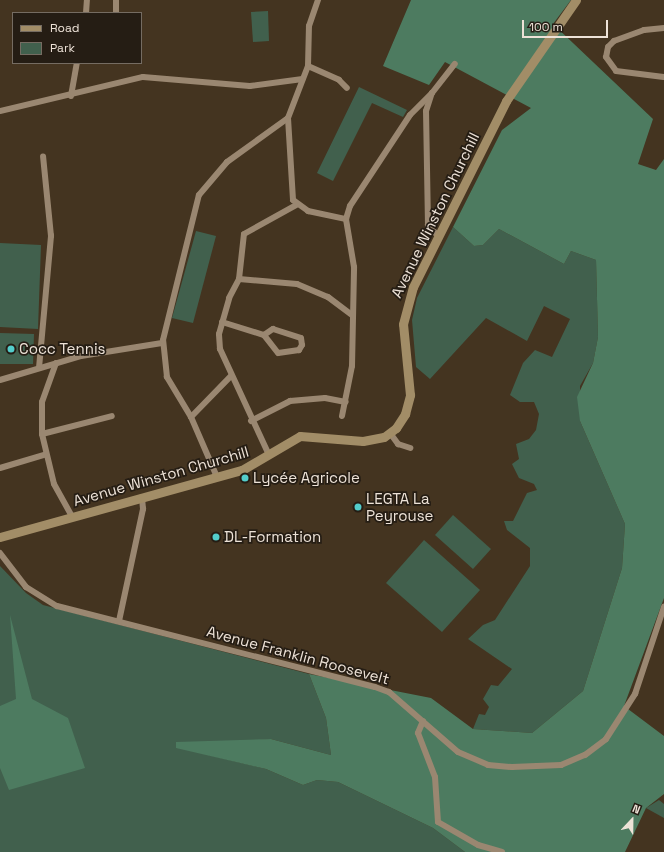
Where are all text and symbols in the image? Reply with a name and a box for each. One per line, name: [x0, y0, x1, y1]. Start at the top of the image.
legend: [12, 12, 142, 64]
scale bar: [524, 12, 610, 38]
text: 100 m: [529, 19, 563, 35]
text: Road: [50, 20, 79, 36]
text: Park: [50, 40, 75, 56]
street label: Avenue Winston Churchill: [387, 129, 483, 301]
place label: Cocc Tennis: [19, 340, 106, 358]
marker: Cocc Tennis: [6, 344, 16, 354]
street label: Avenue Winston Churchill: [71, 442, 251, 510]
place label: Lycée Agricole: [253, 469, 360, 487]
marker: Lycée Agricole: [240, 473, 250, 483]
place label: LEGTA La Peyrouse: [366, 489, 433, 524]
marker: LEGTA La Peyrouse: [353, 502, 363, 512]
place label: DL-Formation: [224, 528, 321, 546]
marker: DL-Formation: [211, 532, 221, 542]
street label: Avenue Franklin Roosevelt: [205, 622, 391, 688]
north arrow: [612, 800, 652, 840]
text: N: [630, 801, 643, 817]

